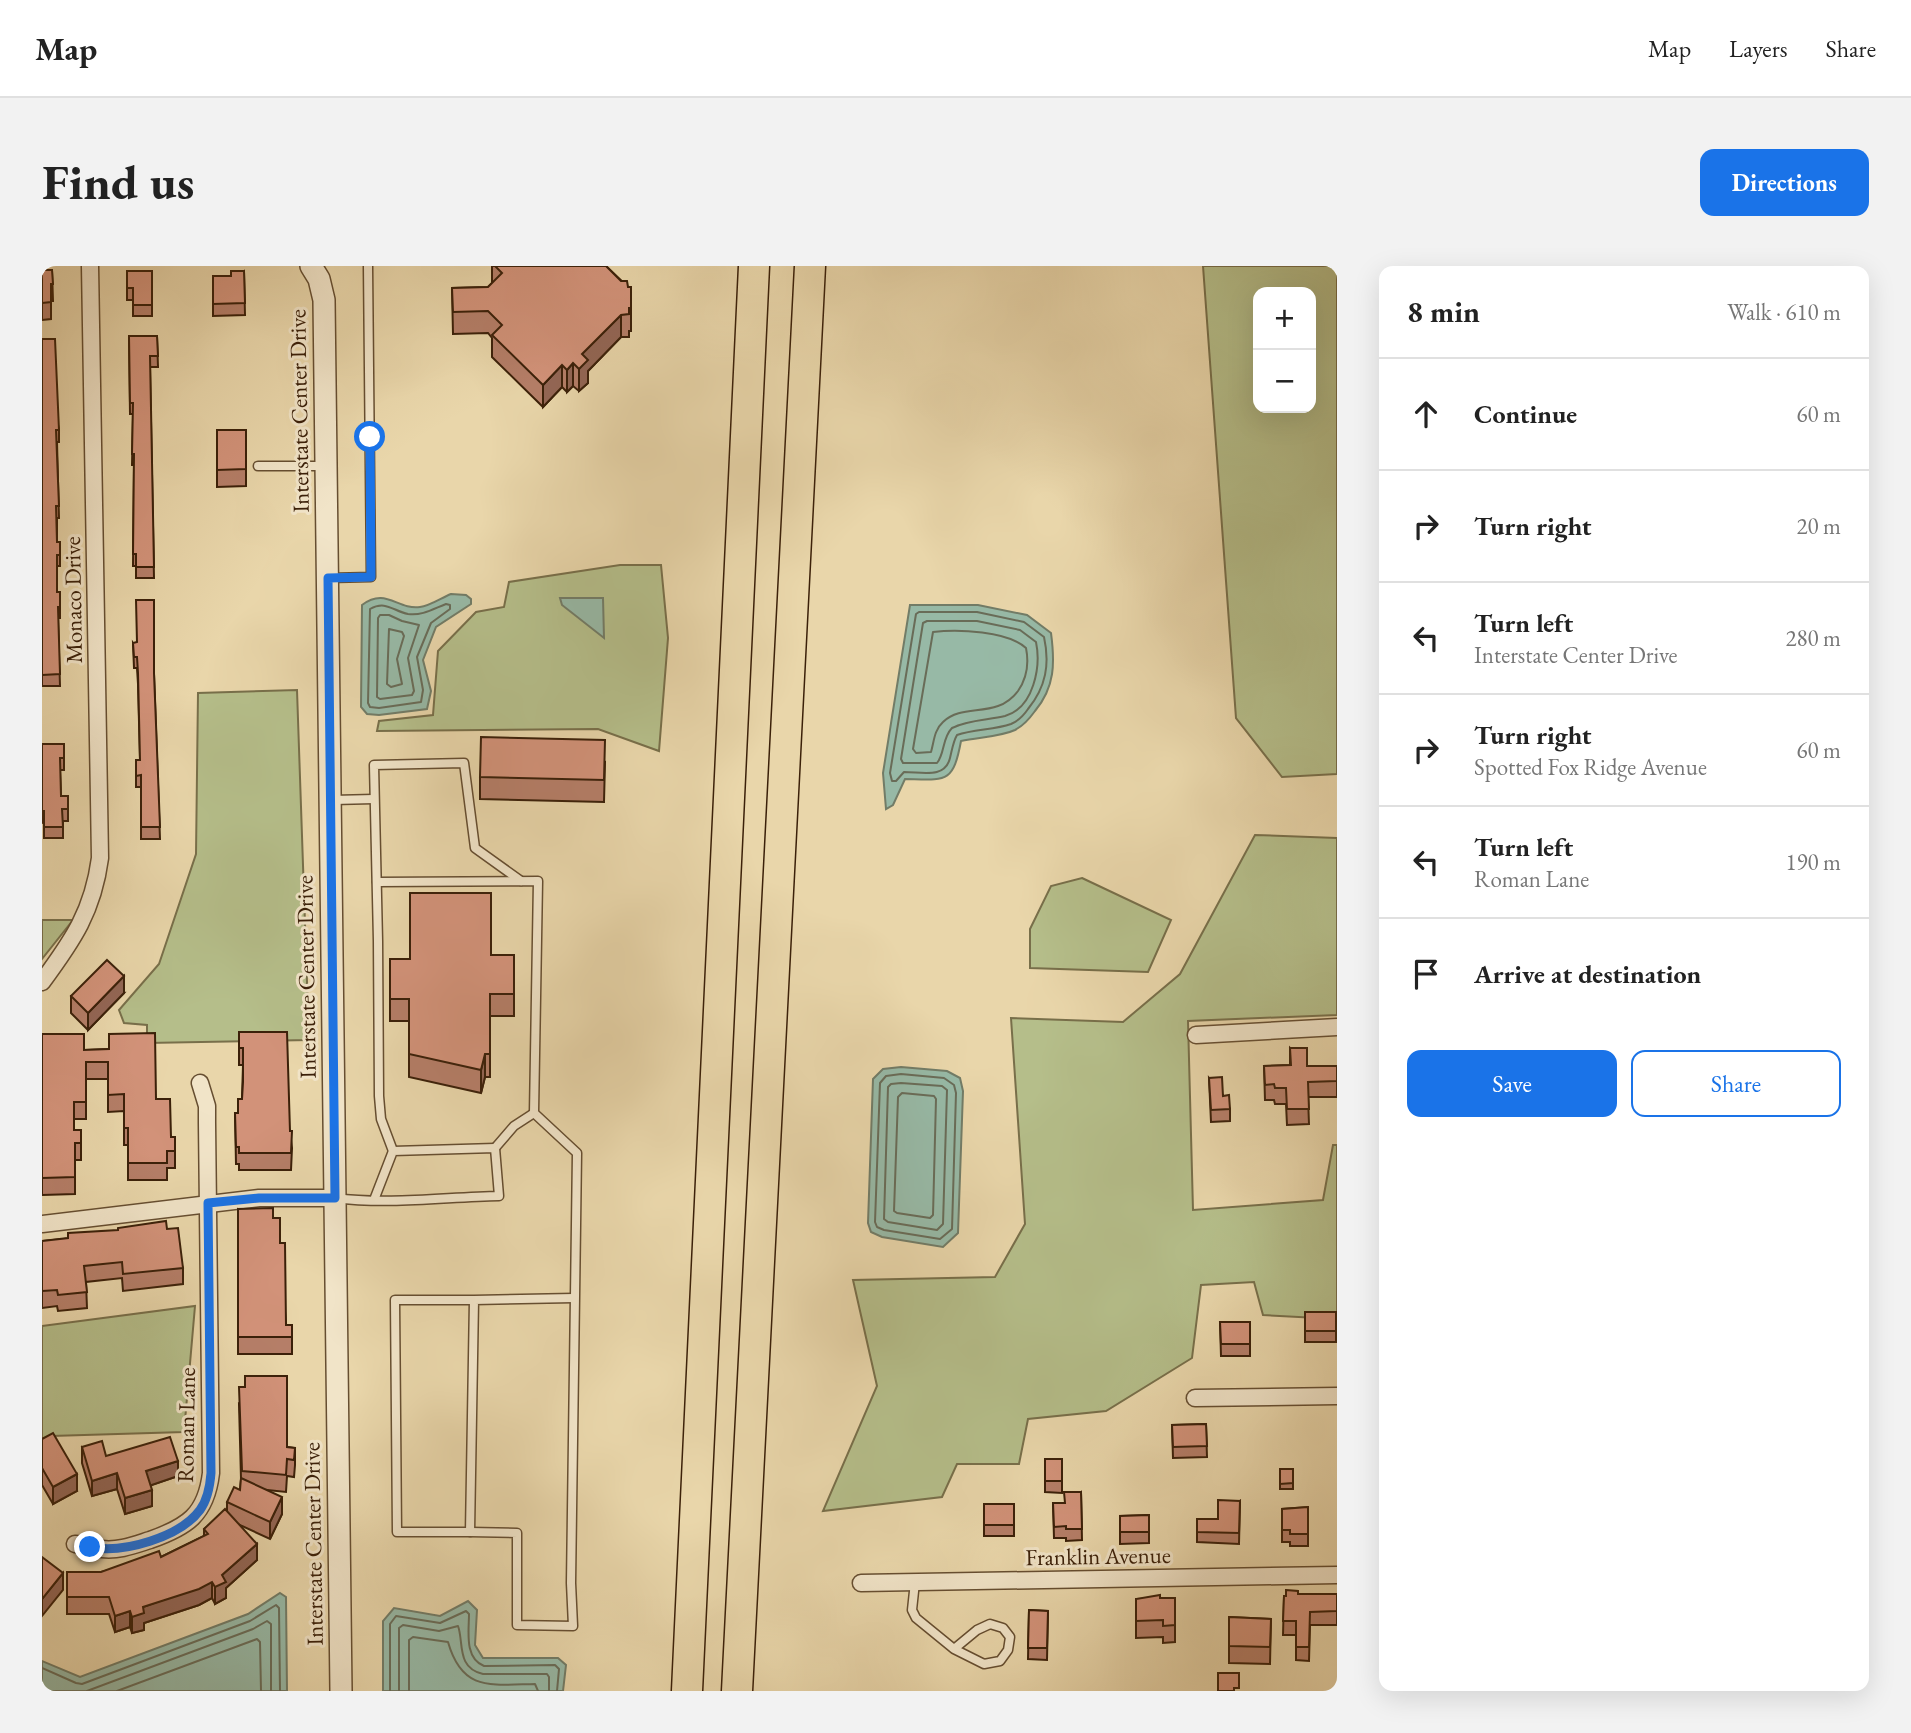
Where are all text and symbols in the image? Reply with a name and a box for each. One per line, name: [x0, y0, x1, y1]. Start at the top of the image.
text: Map: [35, 27, 97, 70]
text: Map: [1648, 33, 1691, 64]
text: Layers: [1729, 33, 1788, 64]
text: Share: [1826, 33, 1876, 64]
button: Directions: [1700, 149, 1869, 216]
text: Find us: [42, 150, 194, 214]
map controls: [1253, 287, 1316, 413]
button: +: [1253, 287, 1316, 350]
text: 8 min: [1407, 292, 1480, 331]
text: Walk · 610 m: [1727, 297, 1841, 327]
street label: Interstate Center Drive: [282, 309, 316, 513]
button: −: [1253, 350, 1316, 413]
icon: ahead: [1407, 395, 1445, 433]
text: Continue: [1474, 397, 1577, 431]
text: 60 m: [1796, 399, 1841, 429]
route start: [354, 421, 385, 452]
icon: right: [1407, 507, 1445, 545]
text: Turn right: [1474, 509, 1592, 543]
text: 20 m: [1796, 511, 1841, 541]
street label: Monaco Drive: [57, 536, 89, 664]
text: Turn left: [1474, 606, 1573, 640]
icon: left: [1407, 619, 1445, 657]
text: 280 m: [1785, 623, 1841, 653]
text: Interstate Center Drive: [1474, 640, 1678, 670]
text: Turn right: [1474, 718, 1592, 752]
icon: right: [1407, 731, 1445, 769]
text: 60 m: [1796, 735, 1841, 765]
text: Spotted Fox Ridge Avenue: [1474, 752, 1707, 782]
text: Turn left: [1474, 830, 1573, 864]
icon: left: [1407, 843, 1445, 881]
text: 190 m: [1785, 847, 1841, 877]
text: Roman Lane: [1474, 864, 1589, 894]
street label: Interstate Center Drive: [289, 875, 323, 1079]
icon: arrive: [1407, 955, 1445, 993]
text: Arrive at destination: [1474, 957, 1701, 991]
button: Save: [1407, 1050, 1617, 1117]
button: Share: [1631, 1050, 1841, 1117]
street label: Roman Lane: [170, 1367, 202, 1483]
street label: Interstate Center Drive: [296, 1442, 330, 1646]
route end: [74, 1531, 105, 1562]
street label: Franklin Avenue: [1025, 1540, 1171, 1572]

